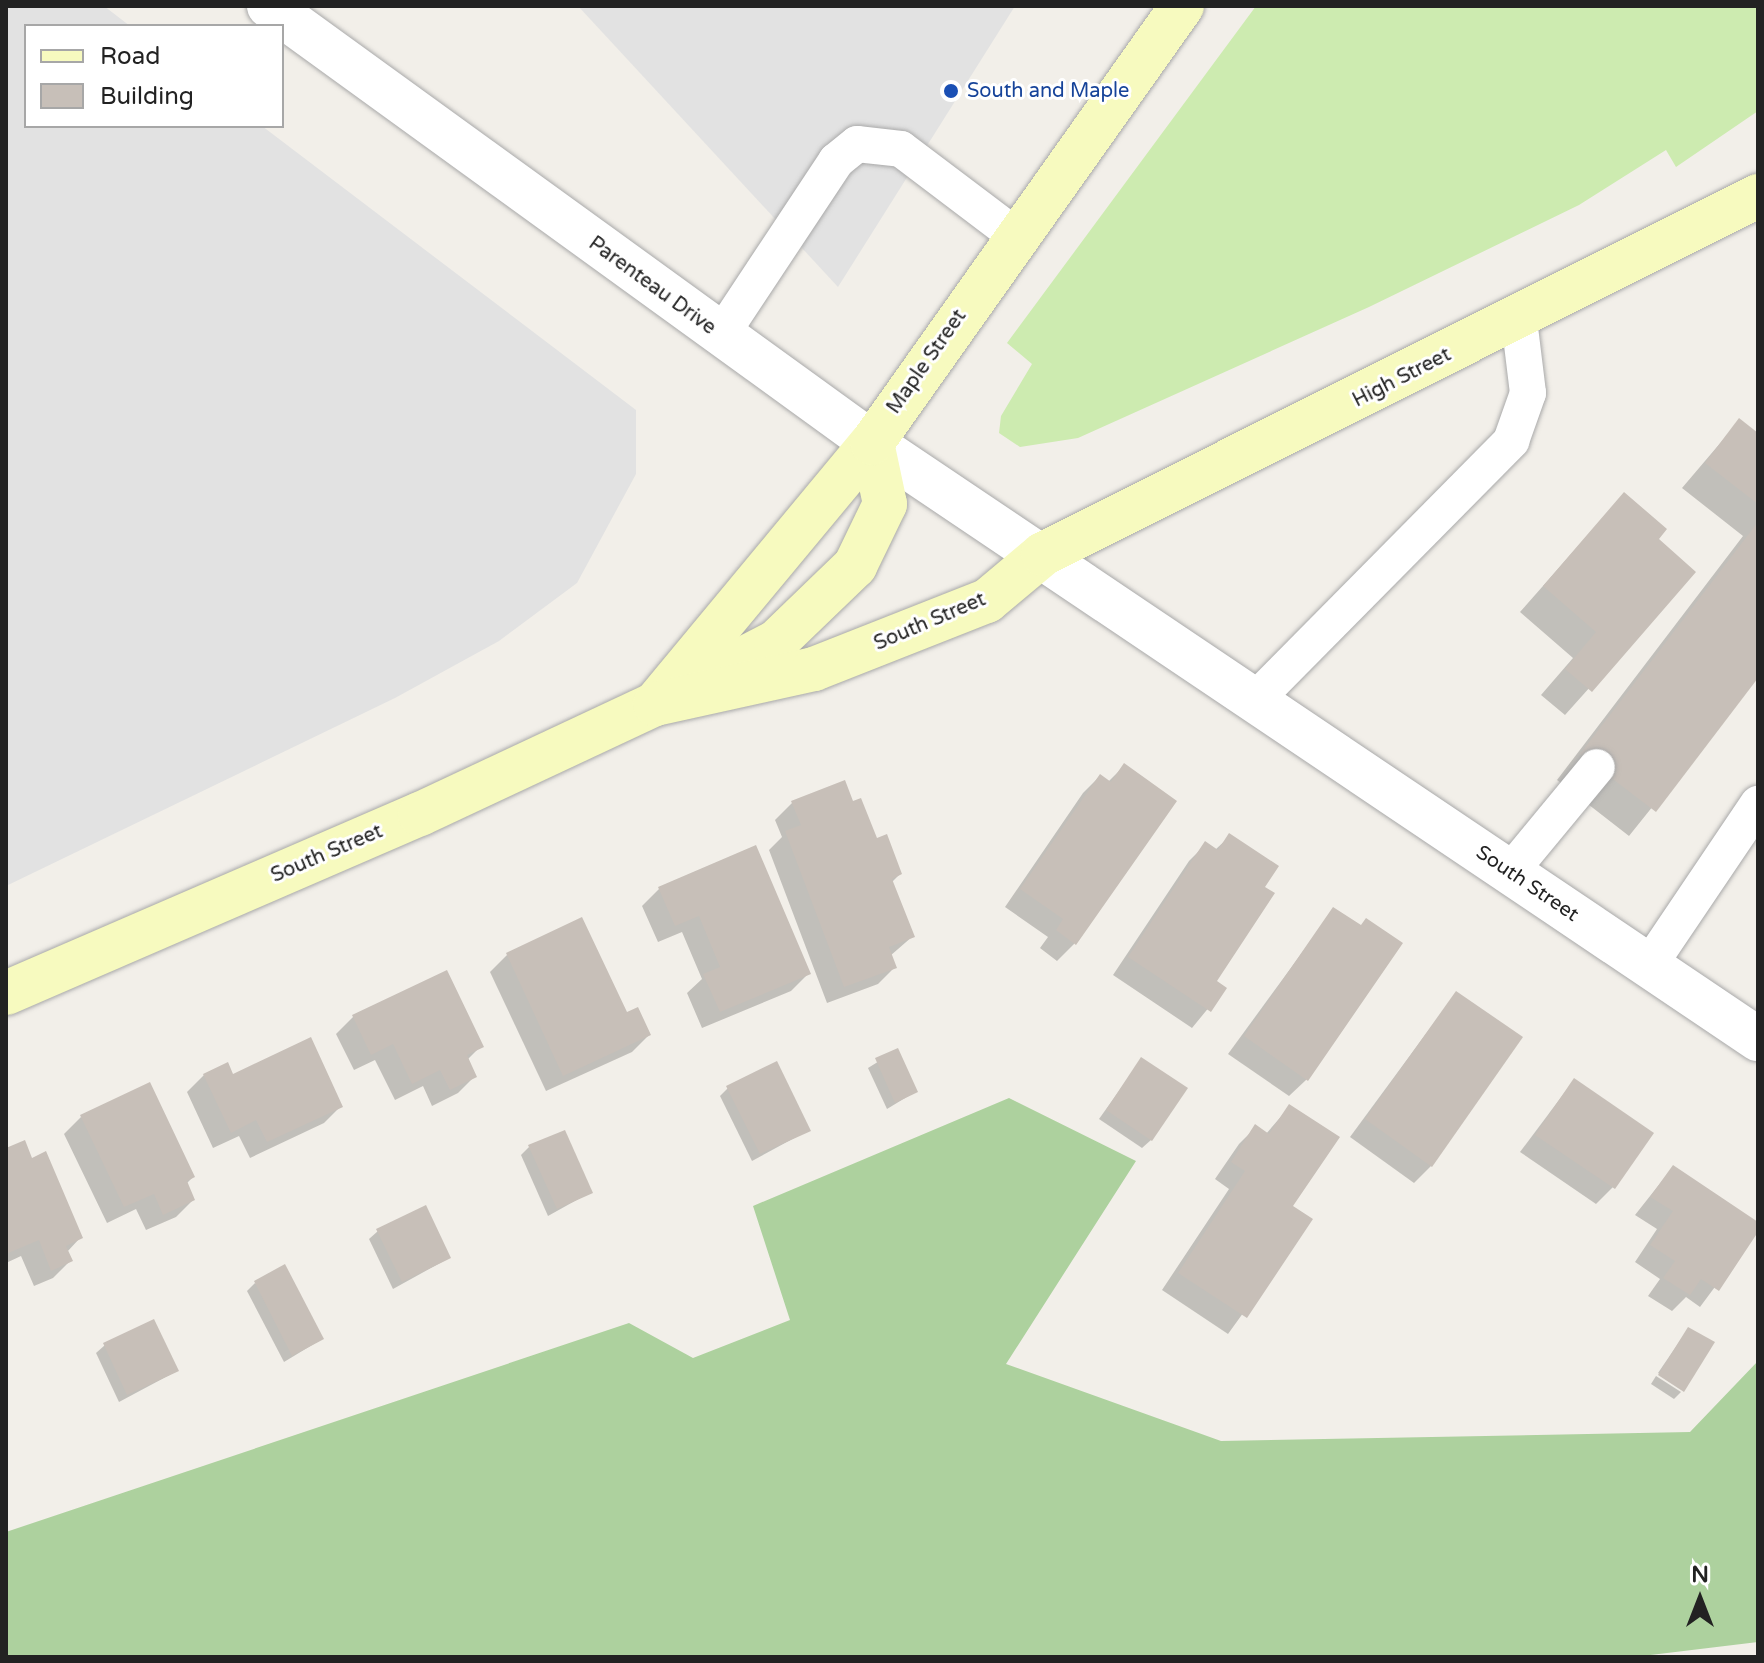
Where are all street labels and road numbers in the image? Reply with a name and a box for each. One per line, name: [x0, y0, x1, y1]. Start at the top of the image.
street label: Parenteau Drive: [584, 232, 720, 340]
street label: Maple Street: [882, 305, 972, 419]
street label: High Street: [1349, 343, 1455, 413]
street label: South Street: [871, 588, 989, 656]
street label: South Street: [268, 820, 386, 888]
street label: South Street: [1471, 841, 1583, 927]

